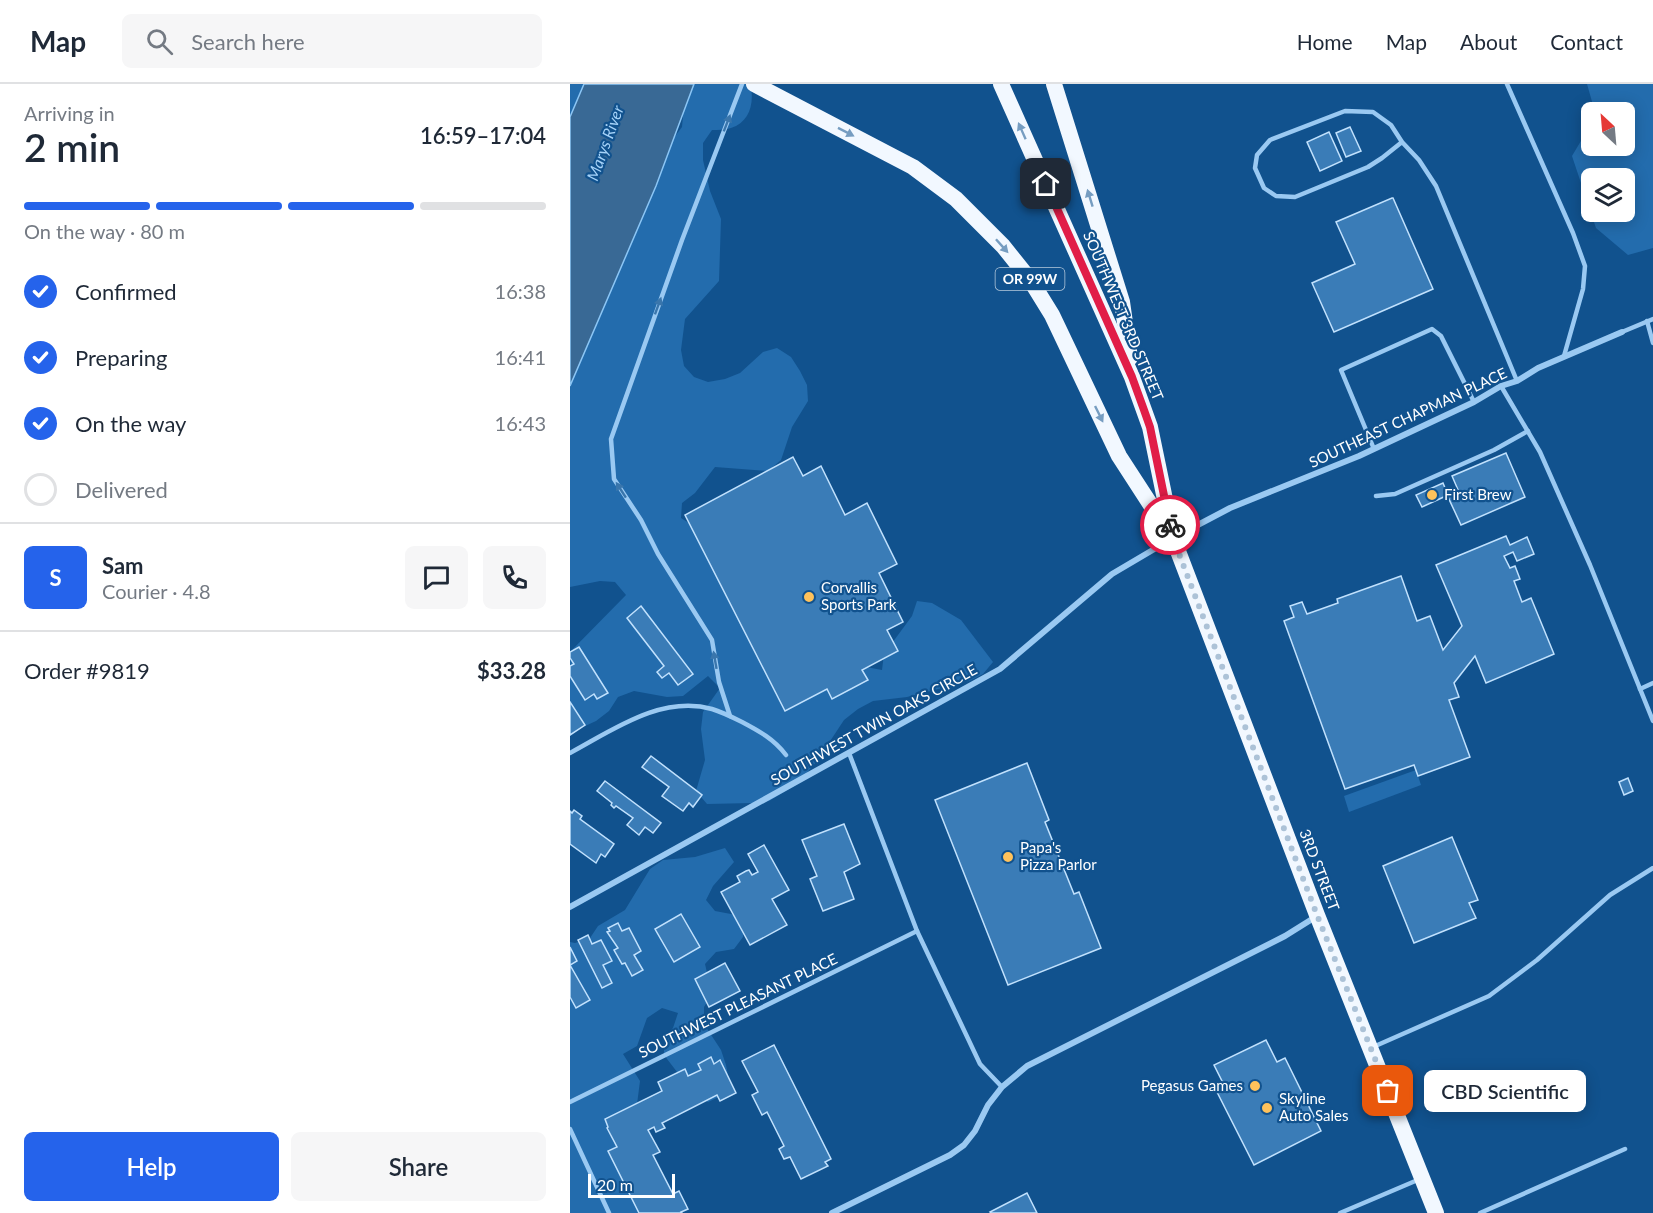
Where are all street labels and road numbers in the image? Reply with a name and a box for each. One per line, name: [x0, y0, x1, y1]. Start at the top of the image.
street label: SOUTHWEST 3RD STREET: [1080, 228, 1168, 403]
road number: OR 99W: [996, 268, 1064, 290]
street label: SOUTHEAST CHAPMAN PLACE: [1306, 363, 1509, 471]
street label: SOUTHWEST TWIN OAKS CIRCLE: [767, 660, 980, 789]
street label: 3RD STREET: [1296, 826, 1344, 913]
street label: SOUTHWEST PLEASANT PLACE: [635, 949, 840, 1061]

